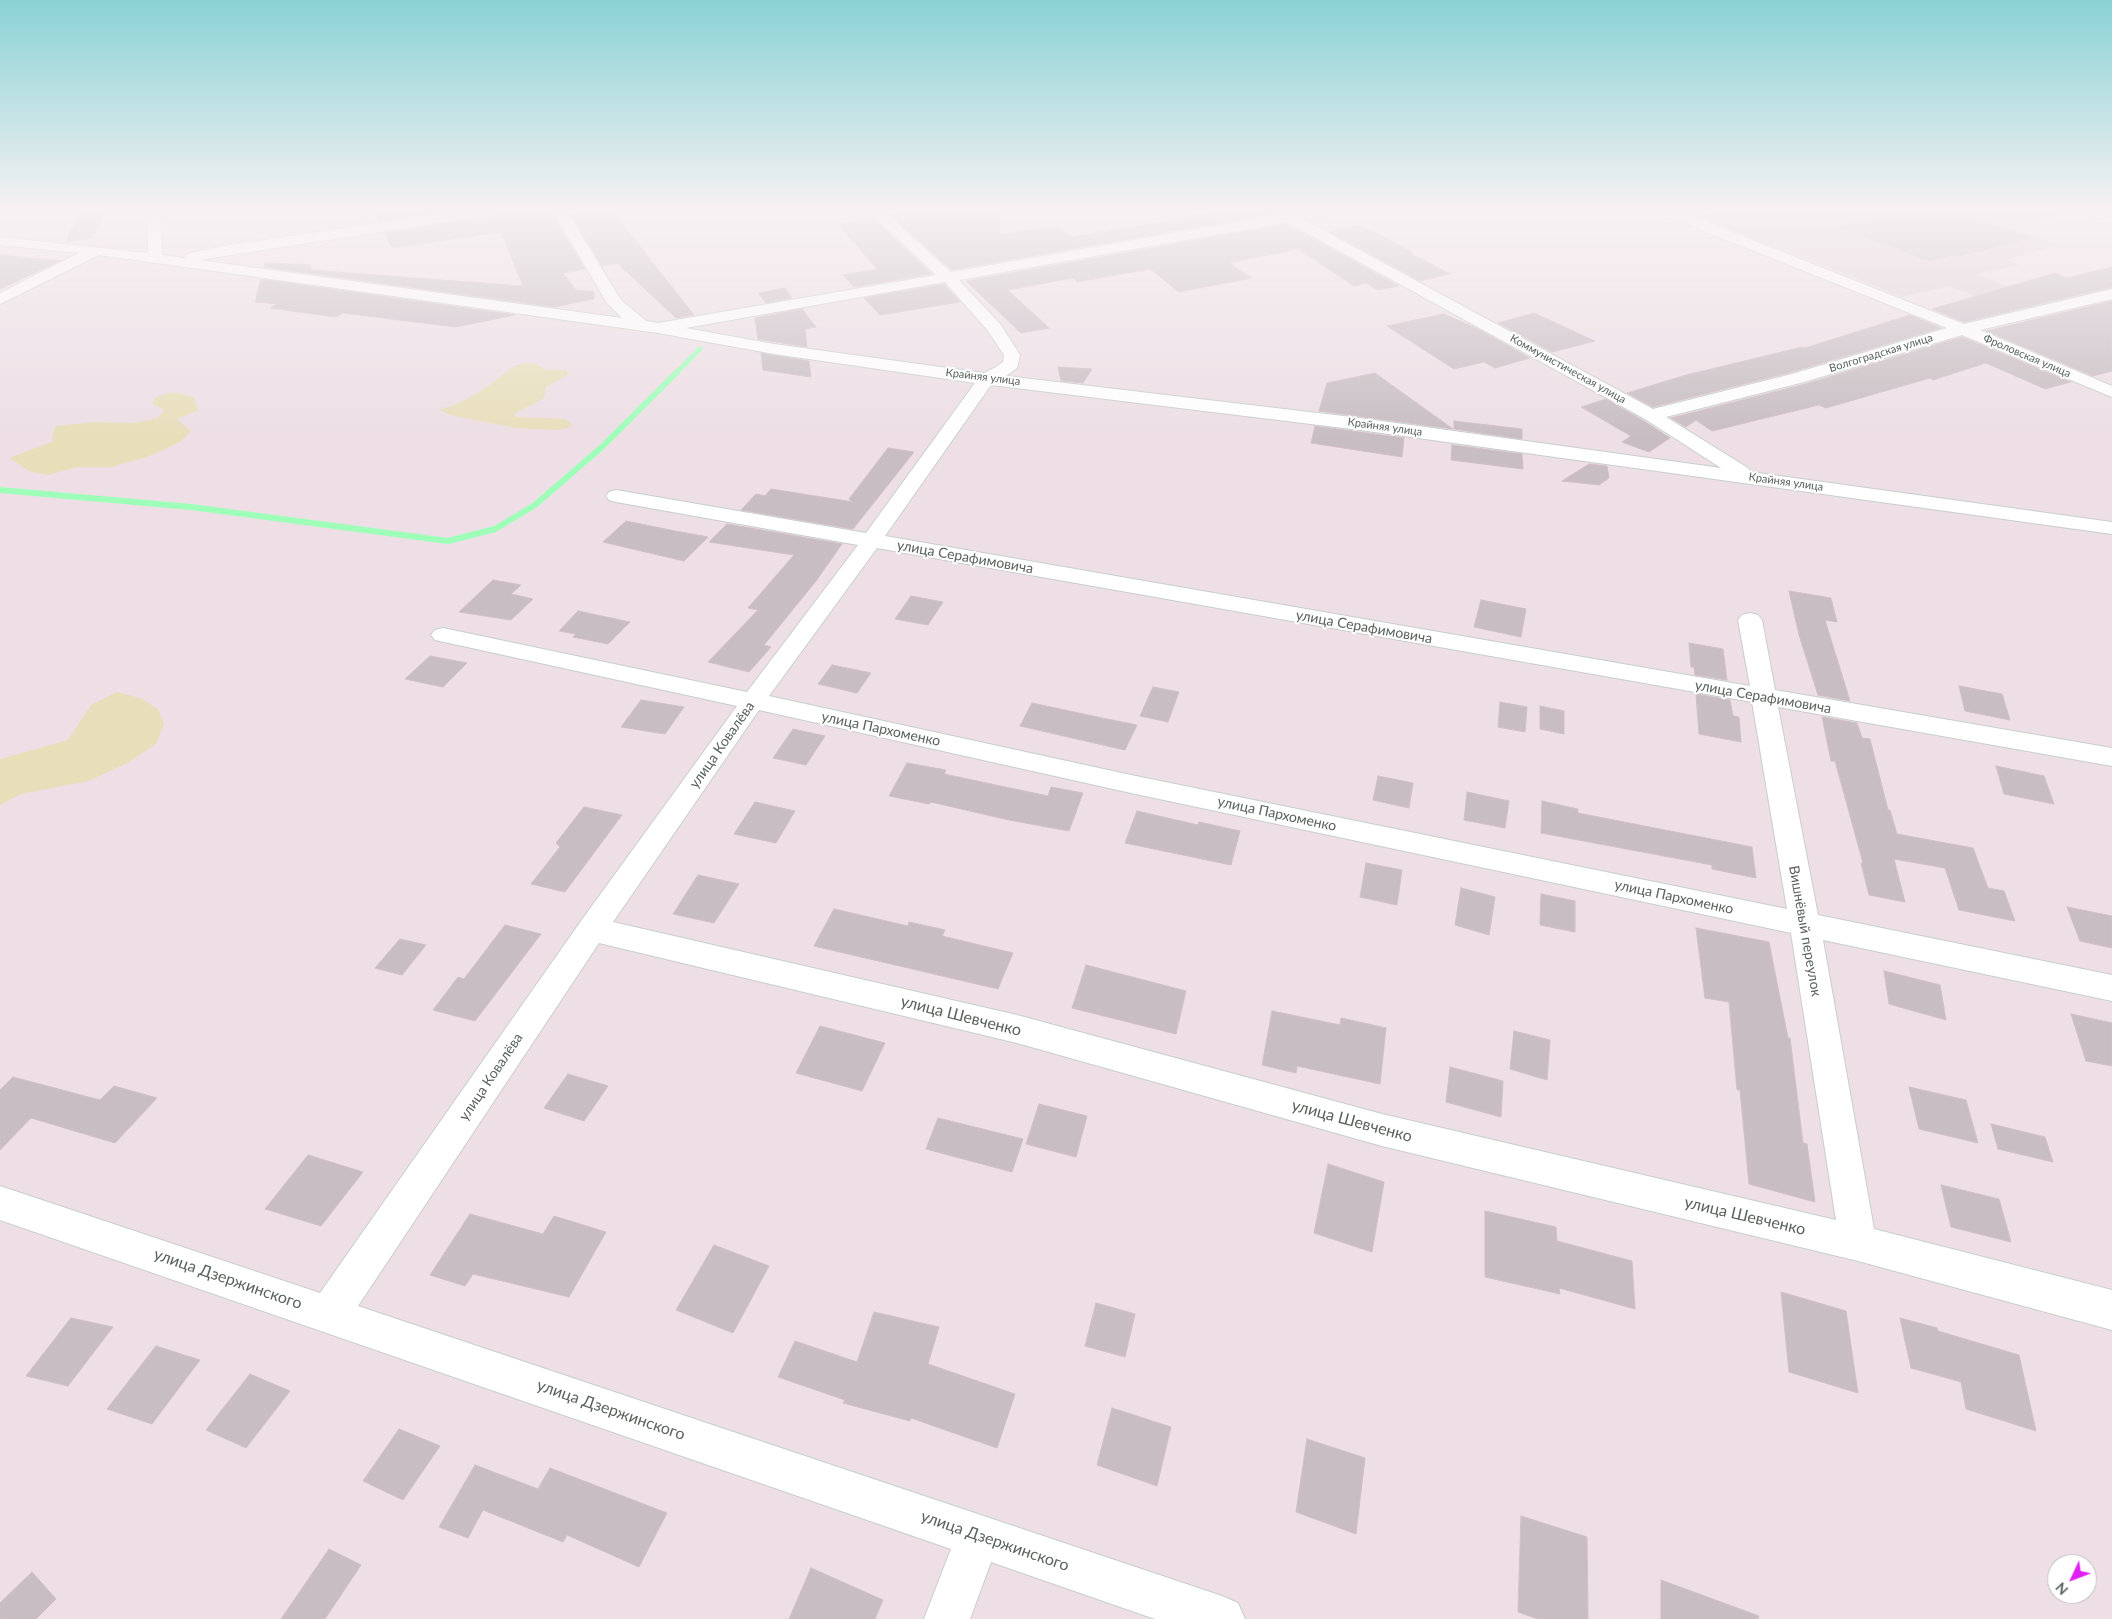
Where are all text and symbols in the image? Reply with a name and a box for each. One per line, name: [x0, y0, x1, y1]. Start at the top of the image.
street label: Волгоградская улица: [1828, 331, 1934, 375]
street label: Коммунистическая улица: [1508, 332, 1628, 406]
street label: Фроловская улица: [1981, 332, 2073, 380]
street label: Крайняя улица: [945, 366, 1021, 388]
street label: Крайняя улица: [1347, 415, 1423, 439]
street label: Крайняя улица: [1748, 470, 1824, 494]
street label: улица Серафимовича: [896, 537, 1034, 577]
street label: улица Серафимовича: [1295, 607, 1433, 647]
street label: улица Серафимовича: [1694, 677, 1832, 717]
street label: улица Ковалёва: [686, 698, 758, 792]
street label: улица Пархоменко: [820, 708, 942, 750]
street label: улица Пархоменко: [1216, 793, 1338, 835]
street label: Вишнёвый переулок: [1785, 864, 1825, 998]
street label: улица Пархоменко: [1613, 876, 1735, 918]
street label: улица Шевченко: [899, 992, 1023, 1040]
street label: улица Ковалёва: [456, 1030, 526, 1124]
street label: улица Шевченко: [1290, 1096, 1414, 1146]
street label: улица Шевченко: [1682, 1193, 1808, 1239]
street label: улица Дзержинского: [151, 1245, 305, 1313]
street label: улица Дзержинского: [534, 1376, 688, 1444]
street label: улица Дзержинского: [918, 1507, 1072, 1575]
north arrow: [2047, 1554, 2097, 1604]
text: N: [2052, 1579, 2071, 1599]

